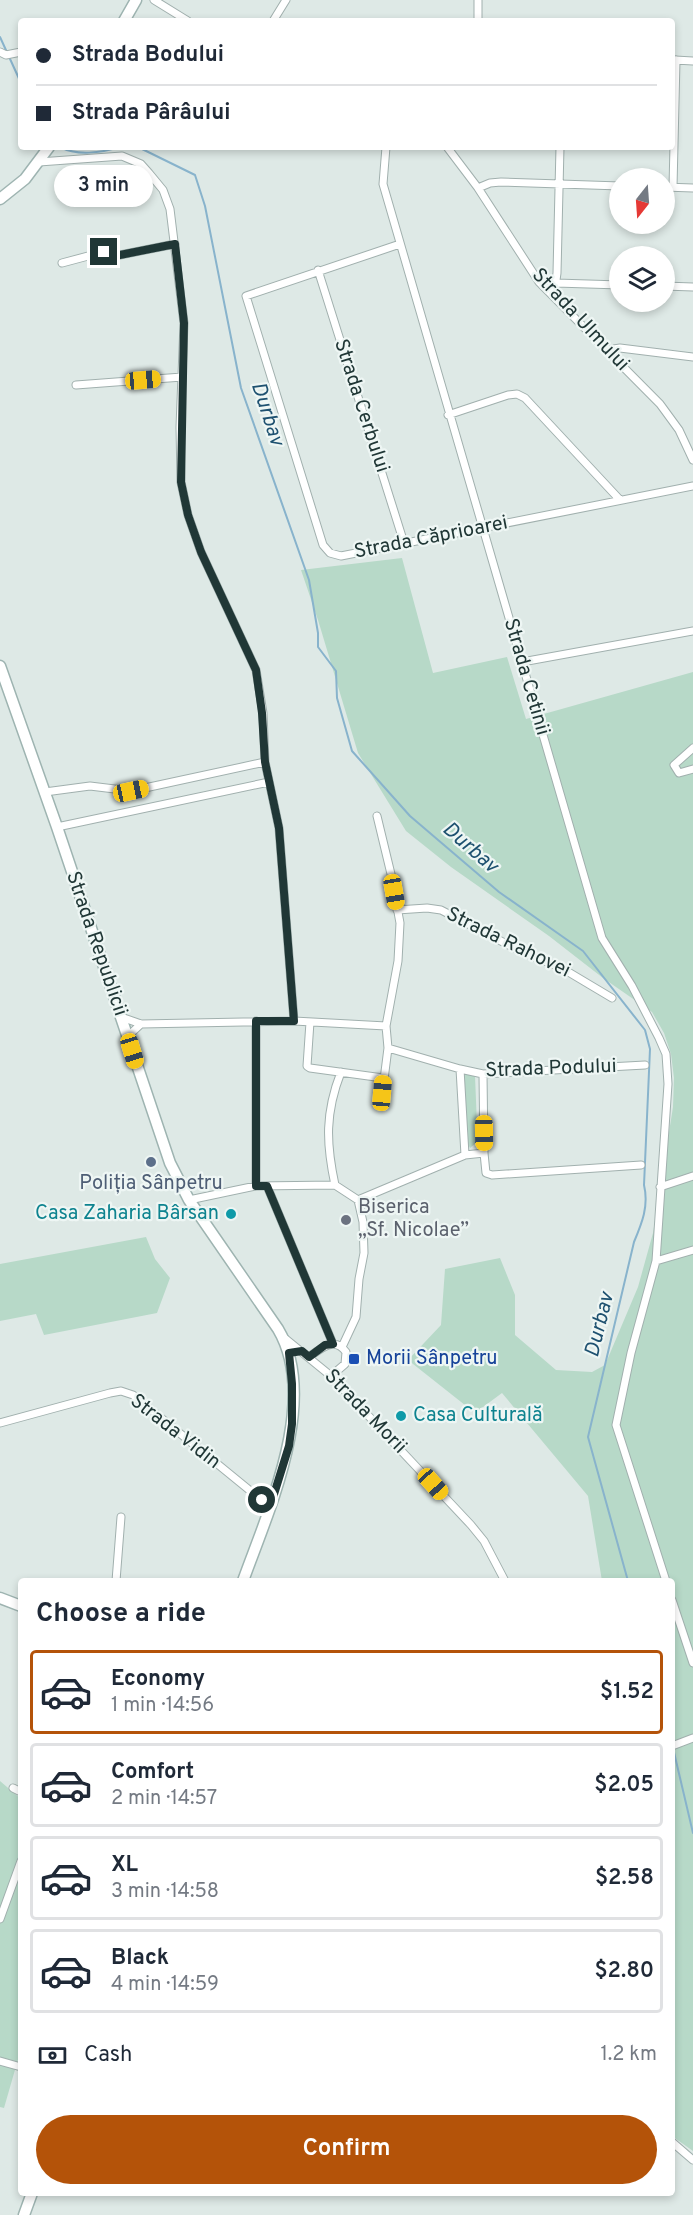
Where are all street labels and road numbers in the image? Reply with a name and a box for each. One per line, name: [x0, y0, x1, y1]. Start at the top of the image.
street label: Strada Ulmului: [525, 263, 635, 377]
street label: Strada Cerbului: [327, 336, 395, 476]
street label: Strada Căprioarei: [352, 510, 510, 566]
street label: Strada Cetinii: [497, 616, 555, 738]
street label: Strada Republicii: [59, 868, 133, 1020]
street label: Strada Rahovei: [441, 902, 575, 984]
street label: Strada Podului: [485, 1054, 617, 1084]
street label: Strada Morii: [318, 1364, 412, 1460]
street label: Strada Vidin: [124, 1388, 226, 1476]

